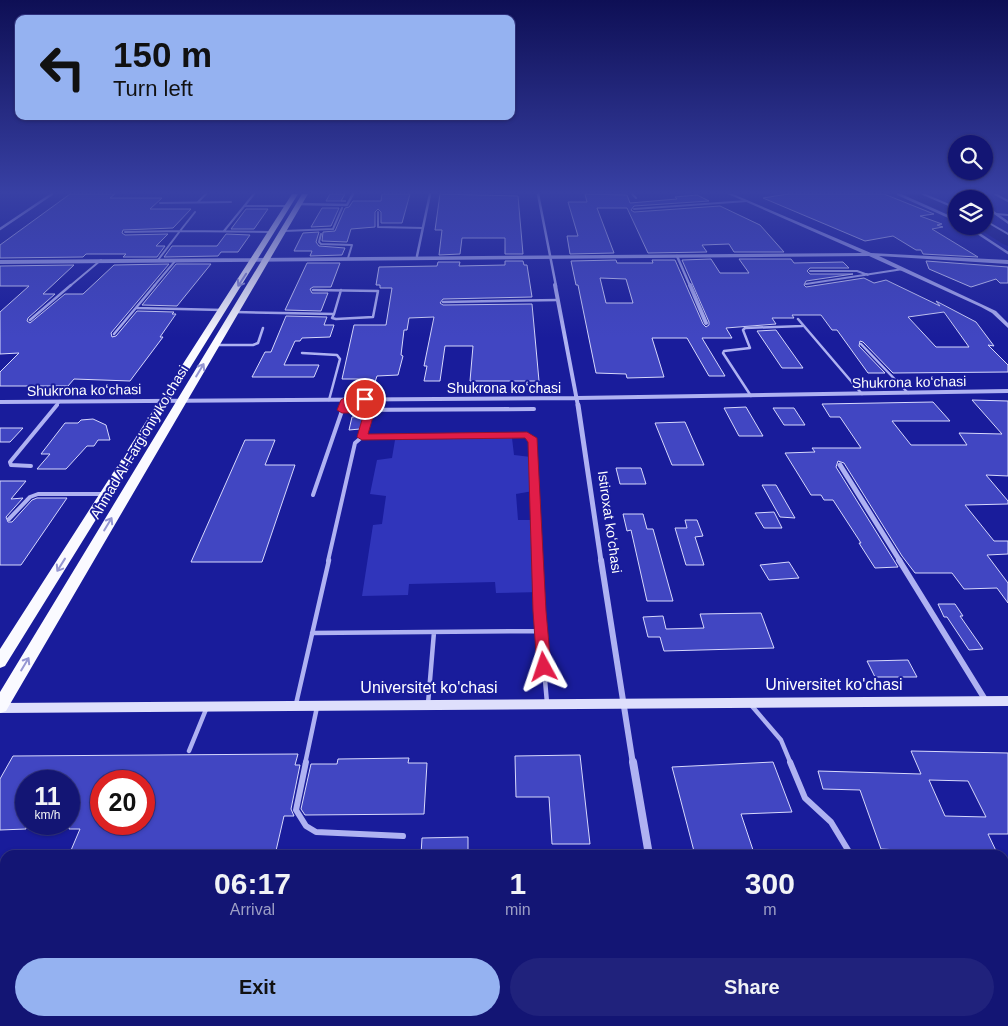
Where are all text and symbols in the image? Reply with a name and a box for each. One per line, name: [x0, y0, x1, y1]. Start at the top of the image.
icon: left: [30, 35, 95, 100]
text: 150 m: [113, 35, 212, 74]
text: Turn left: [113, 76, 193, 101]
map controls: [948, 135, 993, 235]
button: search: [948, 135, 993, 180]
button: layers: [948, 190, 993, 235]
one-way arrow: [236, 272, 246, 286]
street label: Ahmad Al-Farg'oniy ko'chasi: [87, 363, 191, 521]
one-way arrow: [195, 363, 205, 377]
street label: Shukrona koʻchasi: [852, 373, 966, 391]
pin: [344, 378, 386, 420]
street label: Shukrona koʻchasi: [447, 380, 561, 396]
street label: Shukrona koʻchasi: [27, 381, 141, 399]
icon: arrive: [351, 385, 379, 413]
street label: Istiroxat koʻchasi: [595, 470, 625, 574]
one-way arrow: [103, 518, 113, 532]
one-way arrow: [56, 558, 66, 572]
position arrow: [517, 640, 569, 692]
one-way arrow: [20, 658, 30, 672]
street label: Universitet ko'chasi: [765, 676, 903, 693]
street label: Universitet ko'chasi: [360, 679, 498, 696]
speed limit sign: 20: [90, 770, 155, 835]
text: 11: [34, 782, 61, 810]
text: km/h: [34, 808, 61, 822]
text: 06:17: [214, 867, 291, 900]
text: 1: [509, 867, 526, 900]
text: 300: [745, 867, 795, 900]
text: Arrival: [230, 901, 275, 918]
text: min: [505, 901, 531, 918]
text: m: [763, 901, 776, 918]
button: Exit: [15, 958, 500, 1016]
button: Share: [510, 958, 994, 1016]

